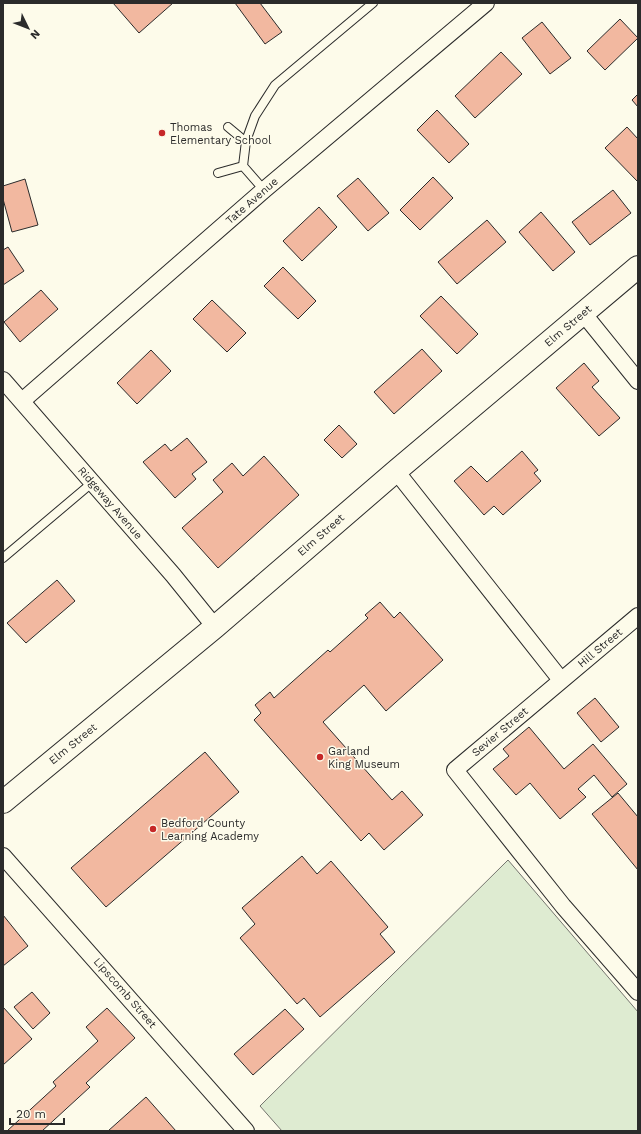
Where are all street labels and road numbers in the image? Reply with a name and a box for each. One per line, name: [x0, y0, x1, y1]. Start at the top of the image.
street label: Tate Avenue: [223, 175, 281, 227]
street label: Elm Street: [542, 302, 595, 350]
street label: Ridgeway Avenue: [75, 464, 145, 542]
street label: Elm Street: [295, 511, 347, 559]
street label: Hill Street: [575, 625, 625, 670]
street label: Sevier Street: [469, 704, 531, 759]
street label: Elm Street: [46, 721, 100, 767]
street label: Lipscomb Street: [91, 955, 159, 1031]

